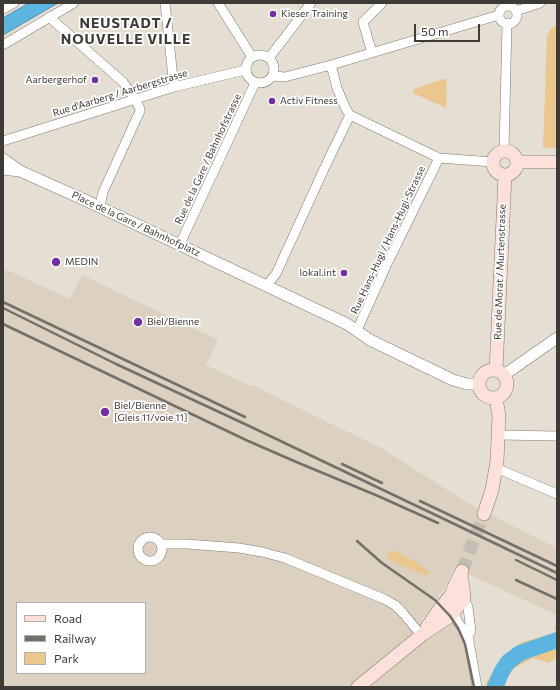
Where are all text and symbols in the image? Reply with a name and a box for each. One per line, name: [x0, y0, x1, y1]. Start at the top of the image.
place label: Kieser Training: [281, 8, 348, 20]
marker: Kieser Training: [268, 9, 278, 19]
district label: NEUSTADT / NOUVELLE VILLE: [61, 15, 191, 48]
scale bar: [416, 16, 482, 42]
text: 50 m: [421, 24, 449, 38]
street label: Rue d'Aarberg / Aarbergstrasse: [51, 67, 189, 119]
place label: Aarbergerhof: [26, 74, 87, 86]
marker: Aarbergerhof: [90, 75, 100, 85]
street label: Rue de la Gare / Bahnhofstrasse: [172, 92, 244, 226]
place label: Activ Fitness: [280, 95, 338, 107]
marker: Activ Fitness: [267, 96, 277, 106]
street label: Rue Hans-Hugi / Hans-Hugi-Strasse: [348, 164, 428, 316]
street label: Place de la Gare / Bahnhofplatz: [70, 189, 202, 259]
street label: Rue de Morat / Murtenstrasse: [492, 204, 508, 340]
marker: MEDIN: [50, 256, 62, 268]
place label: MEDIN: [65, 256, 98, 268]
place label: lokal.int: [300, 267, 336, 279]
marker: lokal.int: [339, 268, 349, 278]
marker: Biel/Bienne: [132, 316, 144, 328]
place label: Biel/Bienne: [147, 316, 199, 328]
place label: Biel/Bienne [Gleis 11/voie 11]: [114, 400, 187, 424]
marker: Biel/Bienne [Gleis 11/voie 11]: [99, 406, 111, 418]
legend: [16, 602, 146, 674]
text: Road: [54, 611, 82, 625]
text: Railway: [54, 631, 96, 645]
text: Park: [54, 651, 79, 665]

